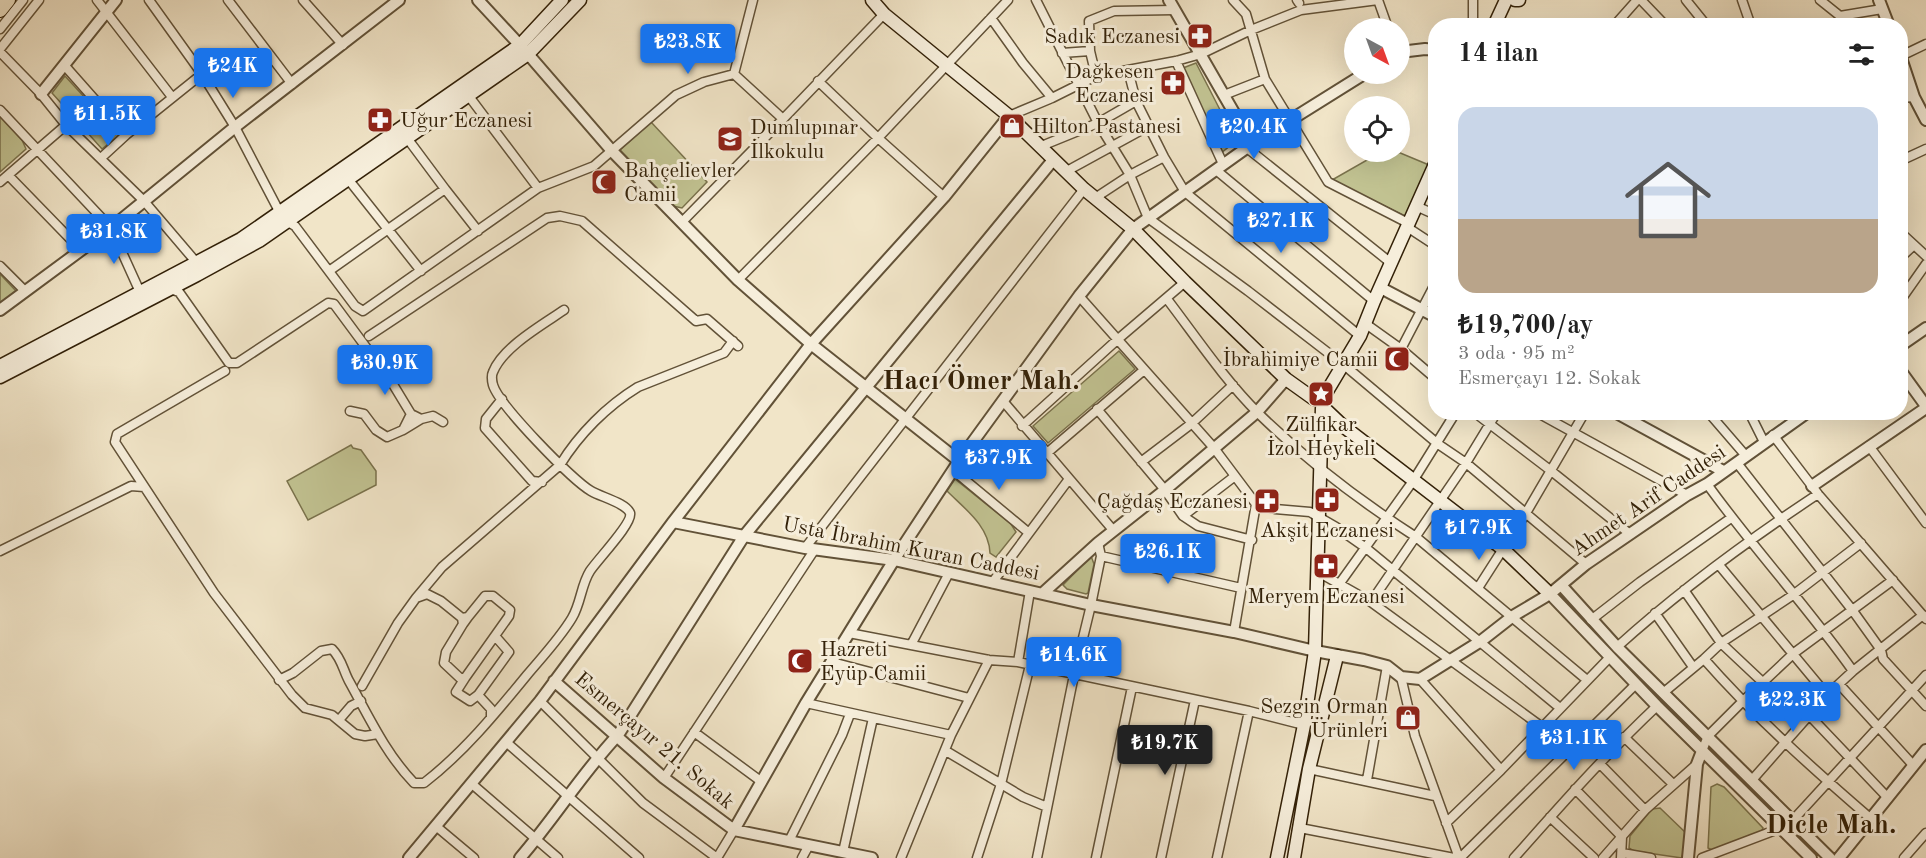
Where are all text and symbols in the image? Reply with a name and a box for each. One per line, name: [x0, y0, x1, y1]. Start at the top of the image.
north arrow: [1344, 18, 1410, 84]
map controls: [1344, 18, 1410, 162]
pharmacy icon: Sadık Eczanesi: [1185, 21, 1215, 51]
pin: ₺23.8K: [639, 24, 737, 75]
place label: Sadık Eczanesi: [1044, 27, 1180, 48]
text: ₺23.8K: [654, 33, 722, 53]
icon: filters: [1845, 38, 1878, 71]
text: 14 ilan: [1458, 41, 1539, 67]
pin: ₺24K: [197, 48, 269, 99]
text: ₺24K: [208, 57, 258, 77]
place label: Dağkesen Eczanesi: [1065, 62, 1154, 107]
pharmacy icon: Dağkesen Eczanesi: [1158, 68, 1188, 98]
pin: ₺11.5K: [59, 96, 157, 147]
button: locate: [1344, 96, 1410, 162]
text: ₺11.5K: [74, 105, 142, 125]
pharmacy icon: Uğur Eczanesi: [365, 105, 395, 135]
pin: ₺20.4K: [1205, 109, 1303, 160]
place label: Uğur Eczanesi: [400, 111, 532, 132]
shop icon: Hilton Pastanesi: [997, 111, 1027, 141]
place label: Hilton Pastanesi: [1032, 117, 1181, 138]
place label: Dumlupınar İlkokulu: [750, 118, 858, 163]
text: ₺20.4K: [1220, 118, 1288, 138]
school or university icon: Dumlupınar İlkokulu: [715, 124, 745, 154]
icon: home: [1614, 146, 1722, 254]
place label: Bahçelievler Camii: [624, 161, 736, 206]
mosque icon: Bahçelievler Camii: [589, 167, 619, 197]
pin: ₺27.1K: [1232, 203, 1330, 254]
text: ₺27.1K: [1247, 212, 1315, 232]
pin: ₺31.8K: [65, 214, 163, 265]
text: ₺31.8K: [80, 223, 148, 243]
text: ₺19,700/ay: [1458, 313, 1593, 339]
mosque icon: İbrahimiye Camii: [1382, 344, 1412, 374]
text: 3 oda · 95 m²: [1458, 344, 1575, 364]
pin: ₺30.9K: [336, 345, 434, 396]
place label: İbrahimiye Camii: [1222, 346, 1378, 371]
text: ₺30.9K: [351, 354, 419, 374]
district label: Hacı Ömer Mah.: [882, 364, 1080, 395]
text: Esmerçayı 12. Sokak: [1458, 369, 1641, 389]
place icon: Zülfikar İzol Heykeli: [1306, 379, 1336, 409]
place label: Zülfikar İzol Heykeli: [1267, 415, 1375, 460]
pin: ₺37.9K: [950, 440, 1048, 491]
street label: Ahmet Arif Caddesi: [1568, 442, 1730, 561]
text: ₺37.9K: [965, 449, 1033, 469]
pharmacy icon: Akşit Eczanesi: [1312, 485, 1342, 515]
pharmacy icon: Çağdaş Eczanesi: [1252, 486, 1282, 516]
place label: Çağdaş Eczanesi: [1097, 492, 1248, 513]
street label: Usta İbrahim Kuran Caddesi: [781, 510, 1042, 585]
pin: ₺17.9K: [1430, 510, 1528, 561]
text: ₺17.9K: [1445, 519, 1513, 539]
place label: Akşit Eczanesi: [1260, 521, 1394, 542]
pin: ₺26.1K: [1119, 534, 1217, 585]
text: ₺26.1K: [1134, 543, 1202, 563]
pharmacy icon: Meryem Eczanesi: [1311, 551, 1341, 581]
place label: Meryem Eczanesi: [1247, 587, 1405, 608]
pin: ₺14.6K: [1025, 637, 1123, 688]
place label: Hazreti Eyüp Camii: [820, 640, 926, 685]
mosque icon: Hazreti Eyüp Camii: [785, 646, 815, 676]
text: ₺14.6K: [1040, 646, 1108, 666]
street label: Esmerçayır 21. Sokak: [570, 669, 738, 814]
pin: ₺22.3K: [1744, 682, 1842, 733]
text: ₺22.3K: [1759, 691, 1827, 711]
place label: Sezgin Orman Ürünleri: [1260, 697, 1388, 742]
shop icon: Sezgin Orman Ürünleri: [1393, 703, 1423, 733]
pin: ₺31.1K: [1525, 720, 1623, 771]
pin: ₺19.7K: [1116, 725, 1214, 776]
text: ₺31.1K: [1540, 729, 1608, 749]
text: ₺19.7K: [1131, 734, 1199, 754]
district label: Dicle Mah.: [1766, 812, 1896, 839]

